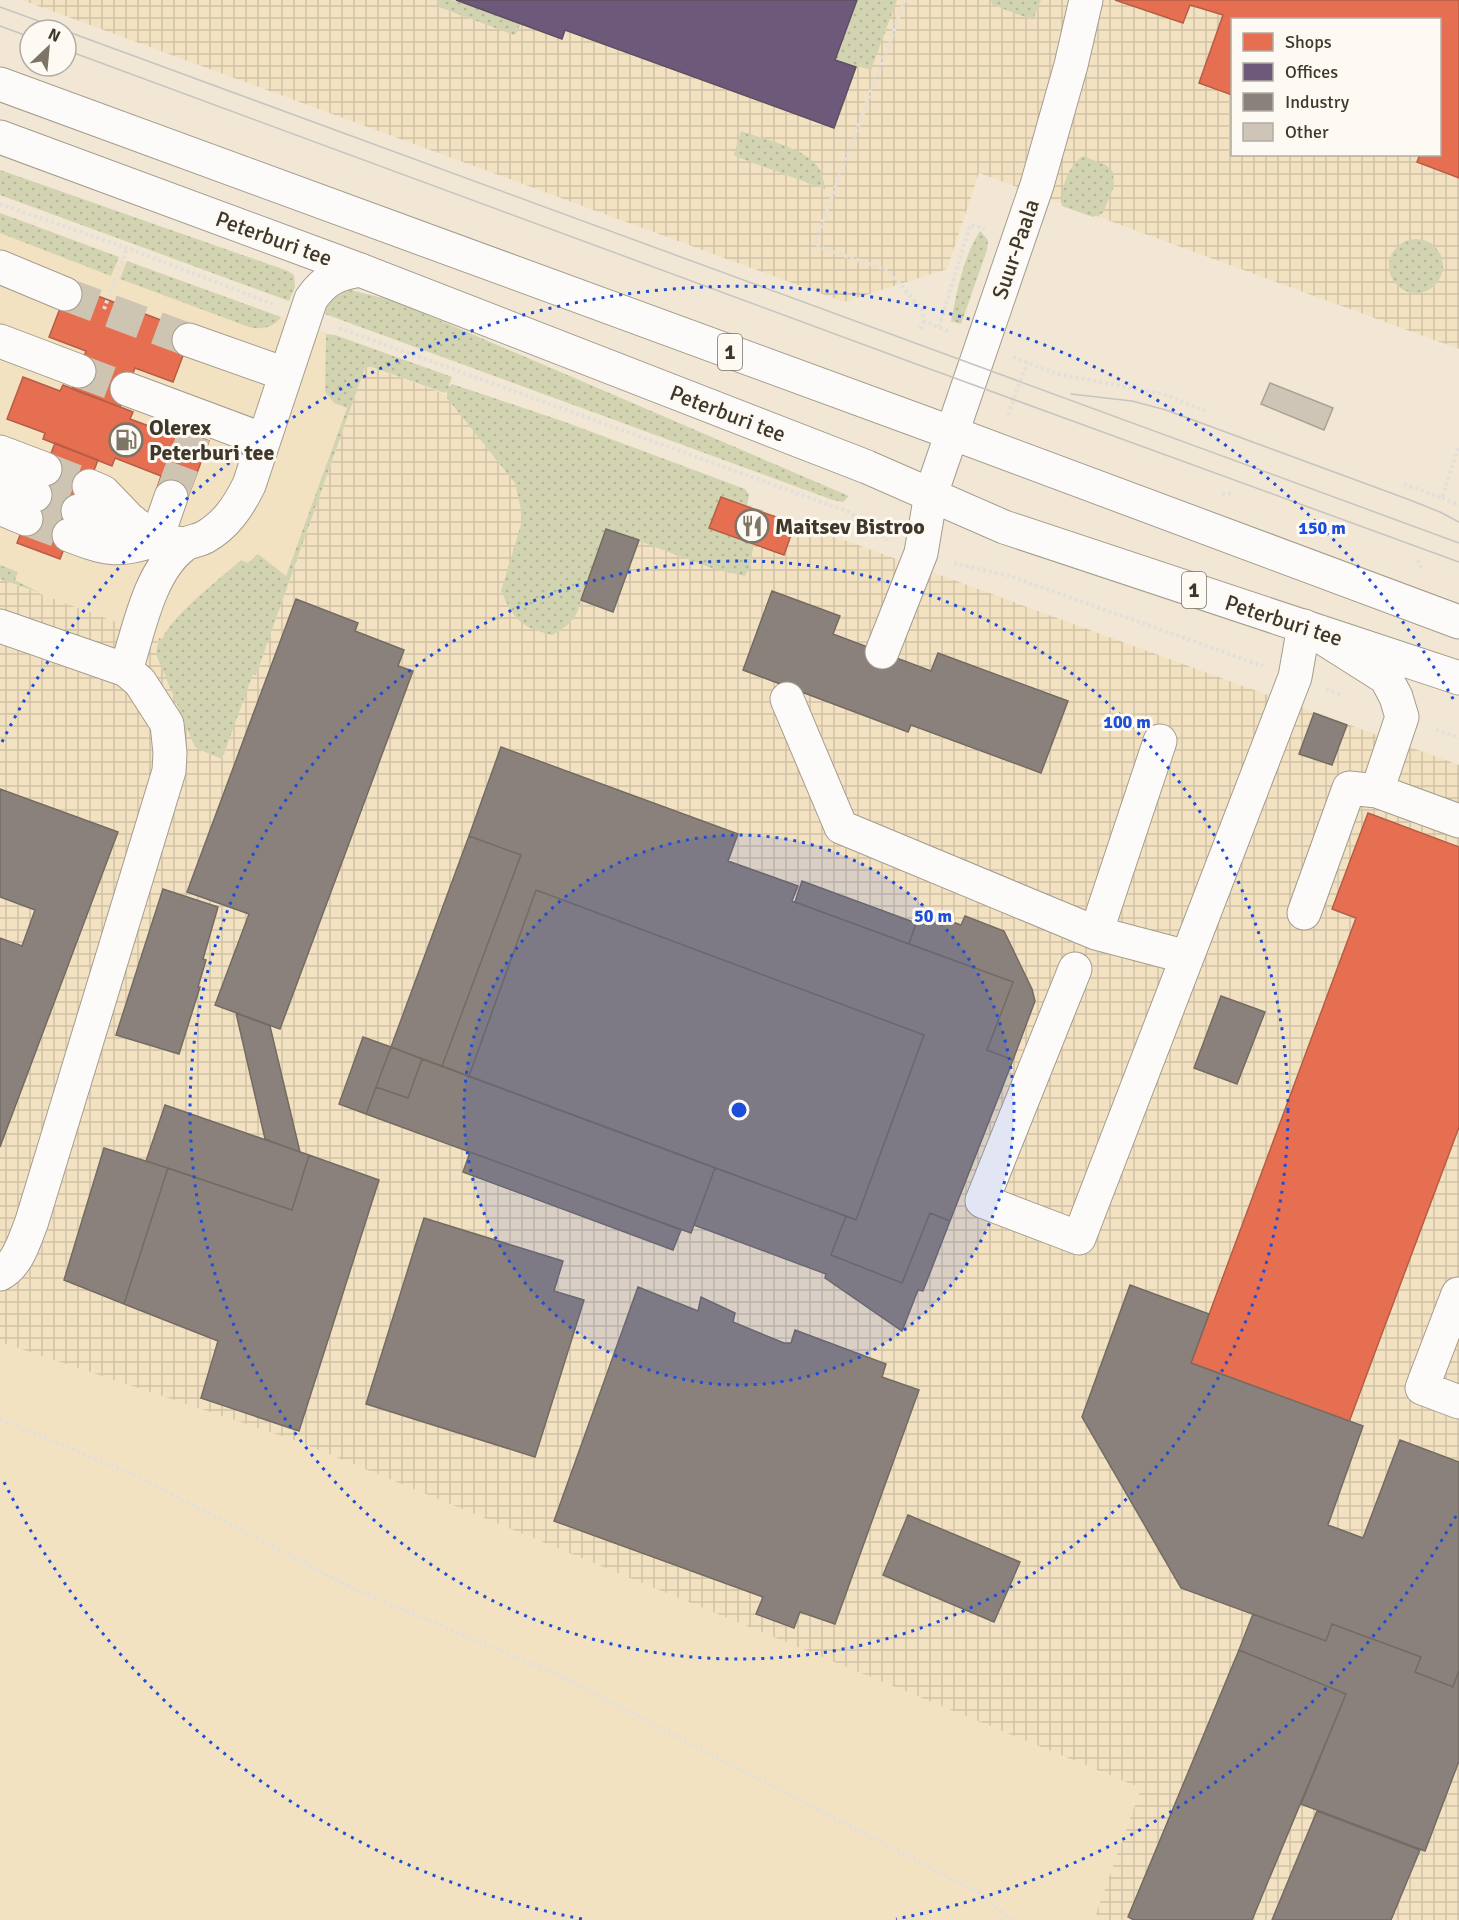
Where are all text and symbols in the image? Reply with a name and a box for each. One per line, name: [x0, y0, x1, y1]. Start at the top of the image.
north arrow: [18, 18, 78, 78]
legend: [1231, 18, 1441, 156]
text: N: [45, 24, 64, 47]
text: Shops: [1285, 31, 1332, 53]
text: Offices: [1285, 61, 1338, 83]
text: Industry: [1285, 91, 1350, 113]
text: Other: [1285, 121, 1329, 143]
street label: Suur-Paala: [986, 196, 1045, 303]
street label: Peterburi tee: [212, 205, 336, 272]
road number: 1: [718, 334, 742, 370]
street label: Peterburi tee: [666, 379, 790, 448]
place label: Olerex Peterburi tee: [149, 414, 275, 466]
fuel station icon: Olerex Peterburi tee: [108, 422, 144, 458]
restaurant icon: Maitsev Bistroo: [734, 508, 770, 544]
place label: Maitsev Bistroo: [775, 513, 925, 540]
text: 150 m: [1298, 517, 1346, 539]
road number: 1: [1182, 572, 1206, 608]
street label: Peterburi tee: [1222, 589, 1346, 652]
text: 100 m: [1103, 711, 1151, 733]
text: 50 m: [914, 905, 952, 927]
centre of rings: [729, 1100, 749, 1120]

